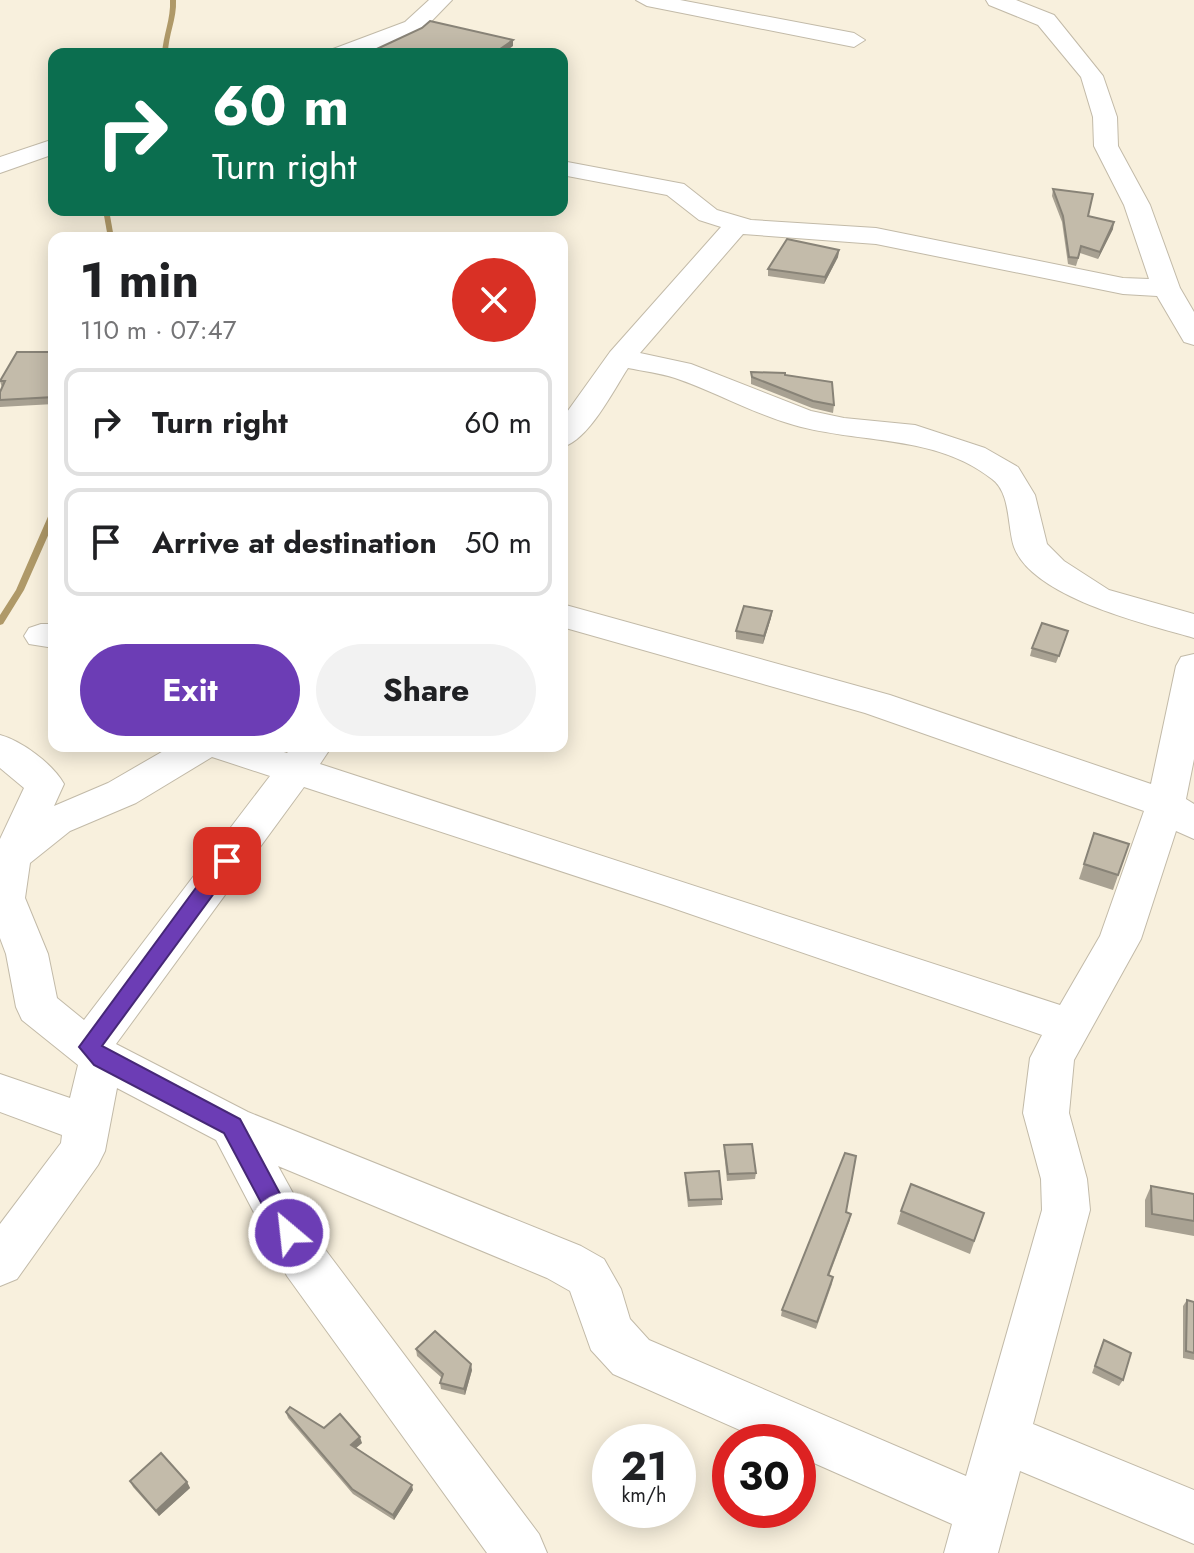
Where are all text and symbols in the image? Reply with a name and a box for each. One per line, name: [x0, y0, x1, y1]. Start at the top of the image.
text: 60 m: [212, 65, 349, 146]
icon: right: [80, 80, 184, 184]
text: Turn right: [212, 140, 357, 192]
text: 1 min: [80, 246, 199, 315]
button: close: [452, 258, 536, 342]
text: 110 m · 07:47: [80, 311, 236, 349]
icon: right: [84, 400, 128, 444]
text: Turn right: [152, 401, 288, 444]
text: 60 m: [464, 401, 532, 444]
icon: arrive: [84, 520, 128, 564]
text: Arrive at destination: [152, 521, 437, 564]
text: 50 m: [465, 521, 532, 564]
button: Exit: [80, 644, 300, 736]
button: Share: [316, 644, 536, 736]
pin: [193, 827, 261, 895]
icon: arrive: [205, 839, 249, 883]
position arrow: [247, 1191, 331, 1275]
speed limit sign: 30: [712, 1424, 816, 1528]
text: 21: [621, 1437, 667, 1495]
text: km/h: [621, 1481, 667, 1510]

